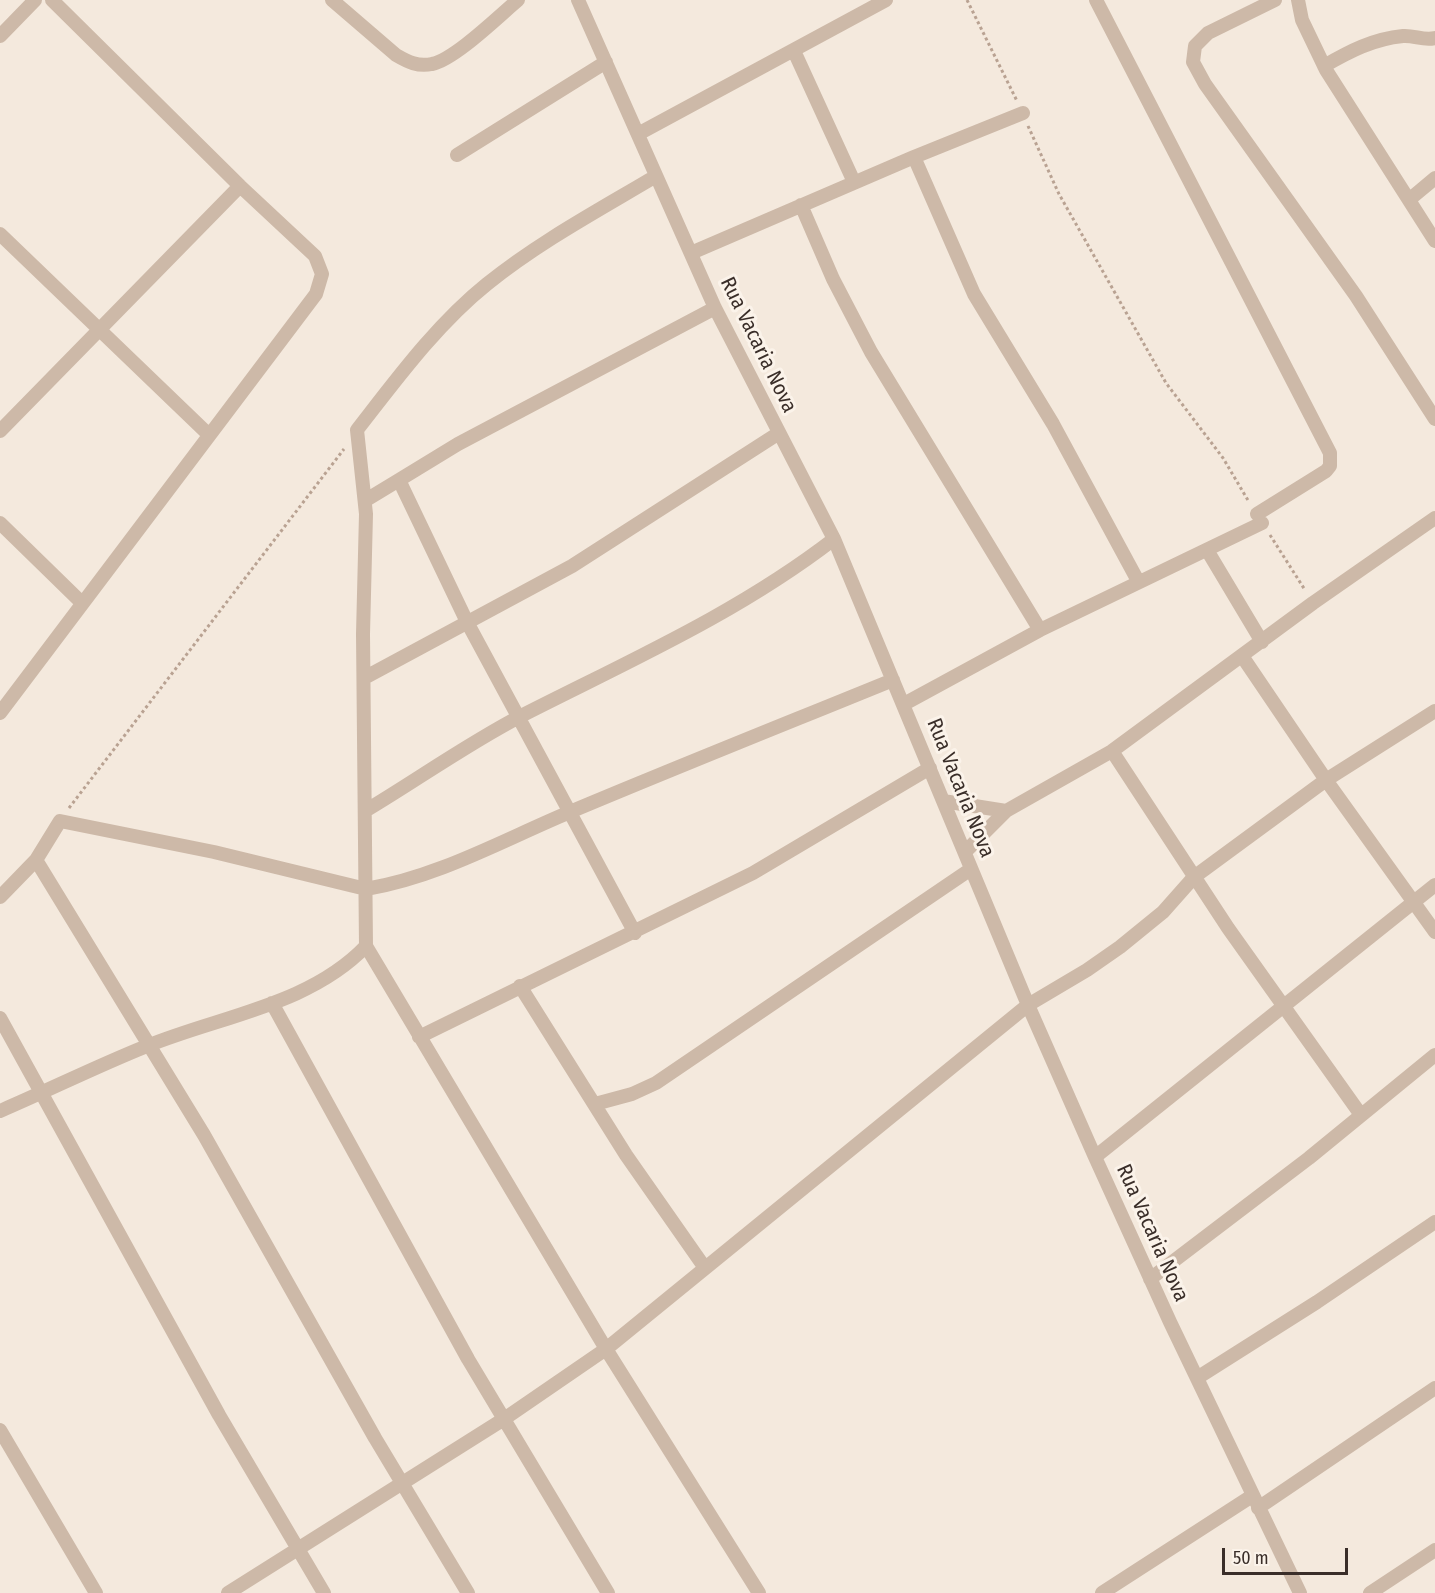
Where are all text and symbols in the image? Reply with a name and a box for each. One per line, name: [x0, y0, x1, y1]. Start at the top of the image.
street label: Rua Vacaria Nova: [714, 273, 802, 417]
street label: Rua Vacaria Nova: [921, 715, 999, 861]
street label: Rua Vacaria Nova: [1110, 1160, 1194, 1306]
scale bar: [1225, 1536, 1351, 1574]
text: 50 m: [1233, 1547, 1269, 1569]

